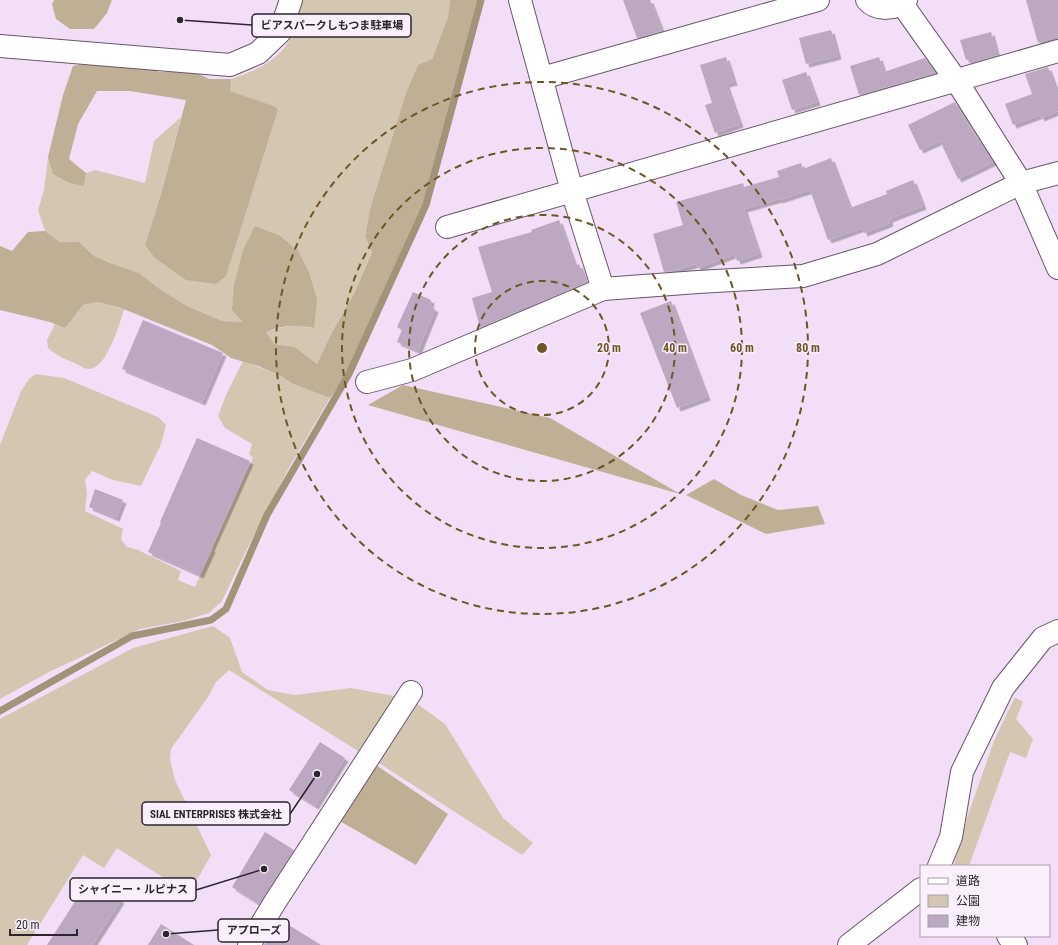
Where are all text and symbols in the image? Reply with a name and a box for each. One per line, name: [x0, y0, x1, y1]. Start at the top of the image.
callout: ビアスパークしもつま駐車場: [252, 14, 411, 37]
text: ビアスパークしもつま駐車場: [261, 19, 403, 32]
centre of rings: [535, 341, 549, 355]
text: 20 m: [597, 341, 621, 355]
text: 40 m: [663, 341, 687, 355]
text: 60 m: [730, 341, 754, 355]
text: 80 m: [796, 341, 820, 355]
callout: SIAL ENTERPRISES 株式会社: [142, 802, 290, 825]
text: SIAL ENTERPRISES 株式会社: [150, 808, 282, 821]
legend: [920, 865, 1050, 937]
text: 道路: [956, 874, 980, 888]
callout: シャイニー・ルピナス: [70, 878, 196, 901]
text: シャイニー・ルピナス: [78, 883, 188, 896]
text: 公園: [956, 894, 980, 908]
scale bar: [10, 911, 77, 937]
text: 建物: [956, 914, 980, 928]
text: 20 m: [16, 918, 40, 932]
callout: アプローズ: [218, 919, 289, 942]
text: アプローズ: [227, 924, 281, 937]

